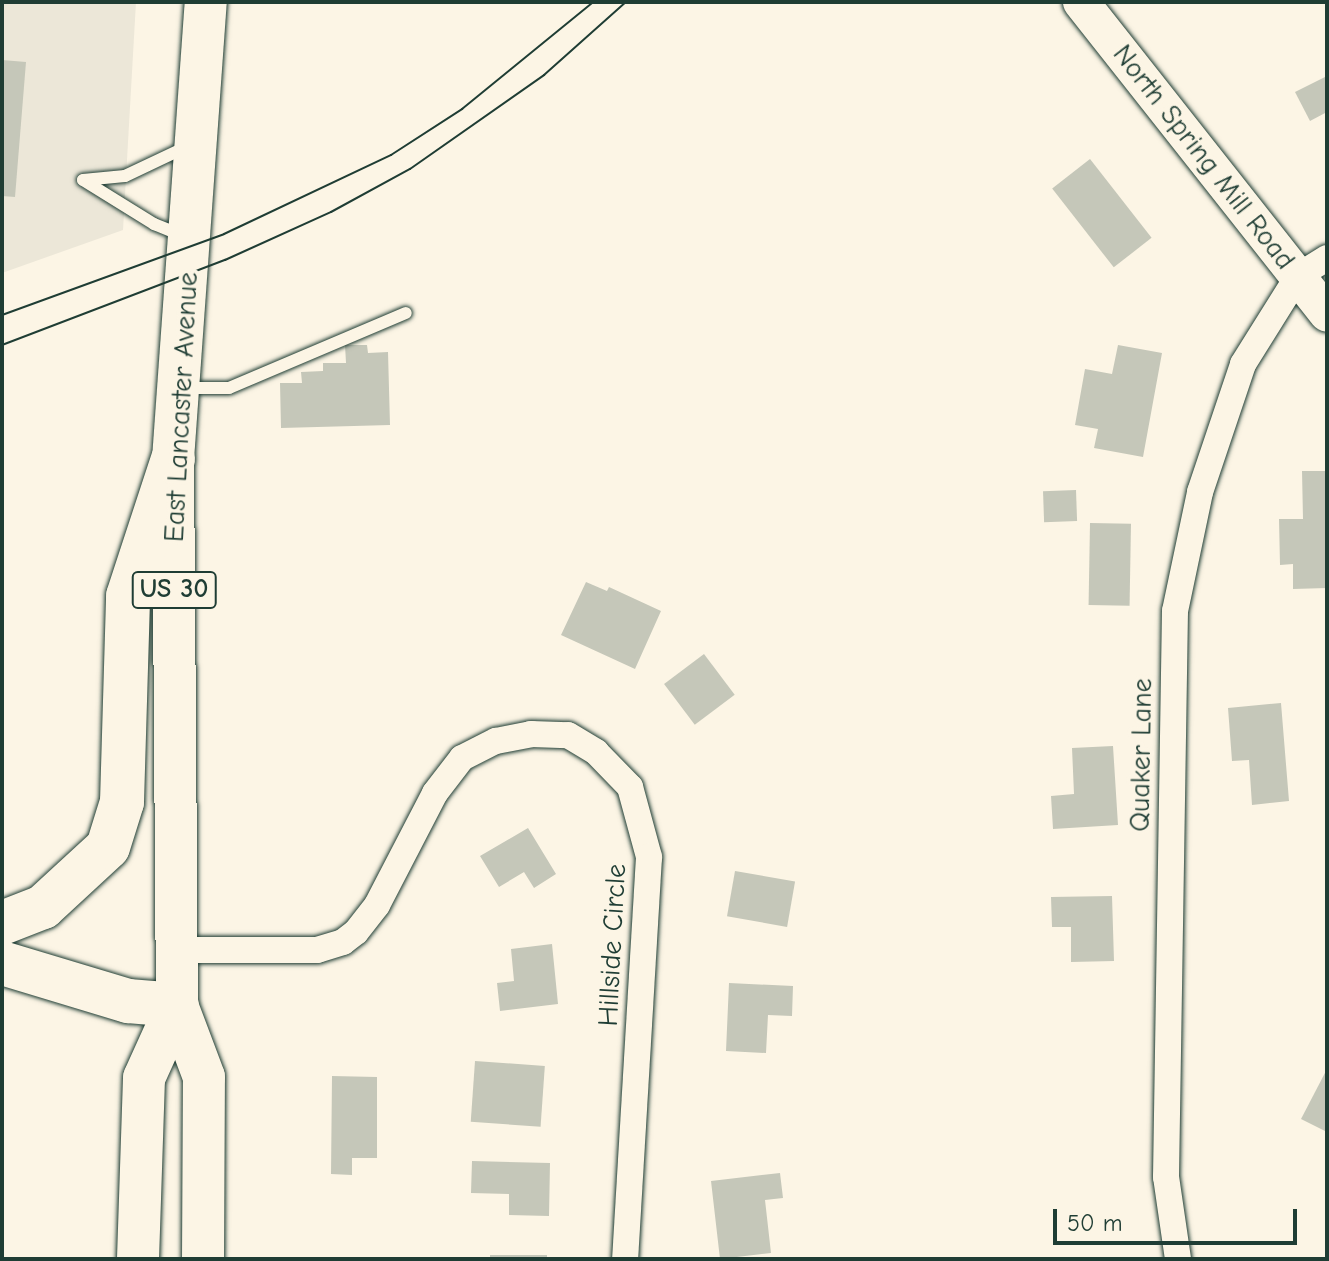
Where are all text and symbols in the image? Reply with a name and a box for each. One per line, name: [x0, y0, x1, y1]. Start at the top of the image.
street label: North Spring Mill Road: [1106, 38, 1302, 276]
street label: East Lancaster Avenue: [157, 271, 205, 543]
road number: US 30: [130, 568, 218, 612]
street label: Quaker Lane: [1123, 678, 1159, 832]
street label: Hillside Circle: [591, 863, 633, 1027]
scale bar: [1057, 1193, 1301, 1243]
text: 50 m: [1067, 1209, 1123, 1237]

